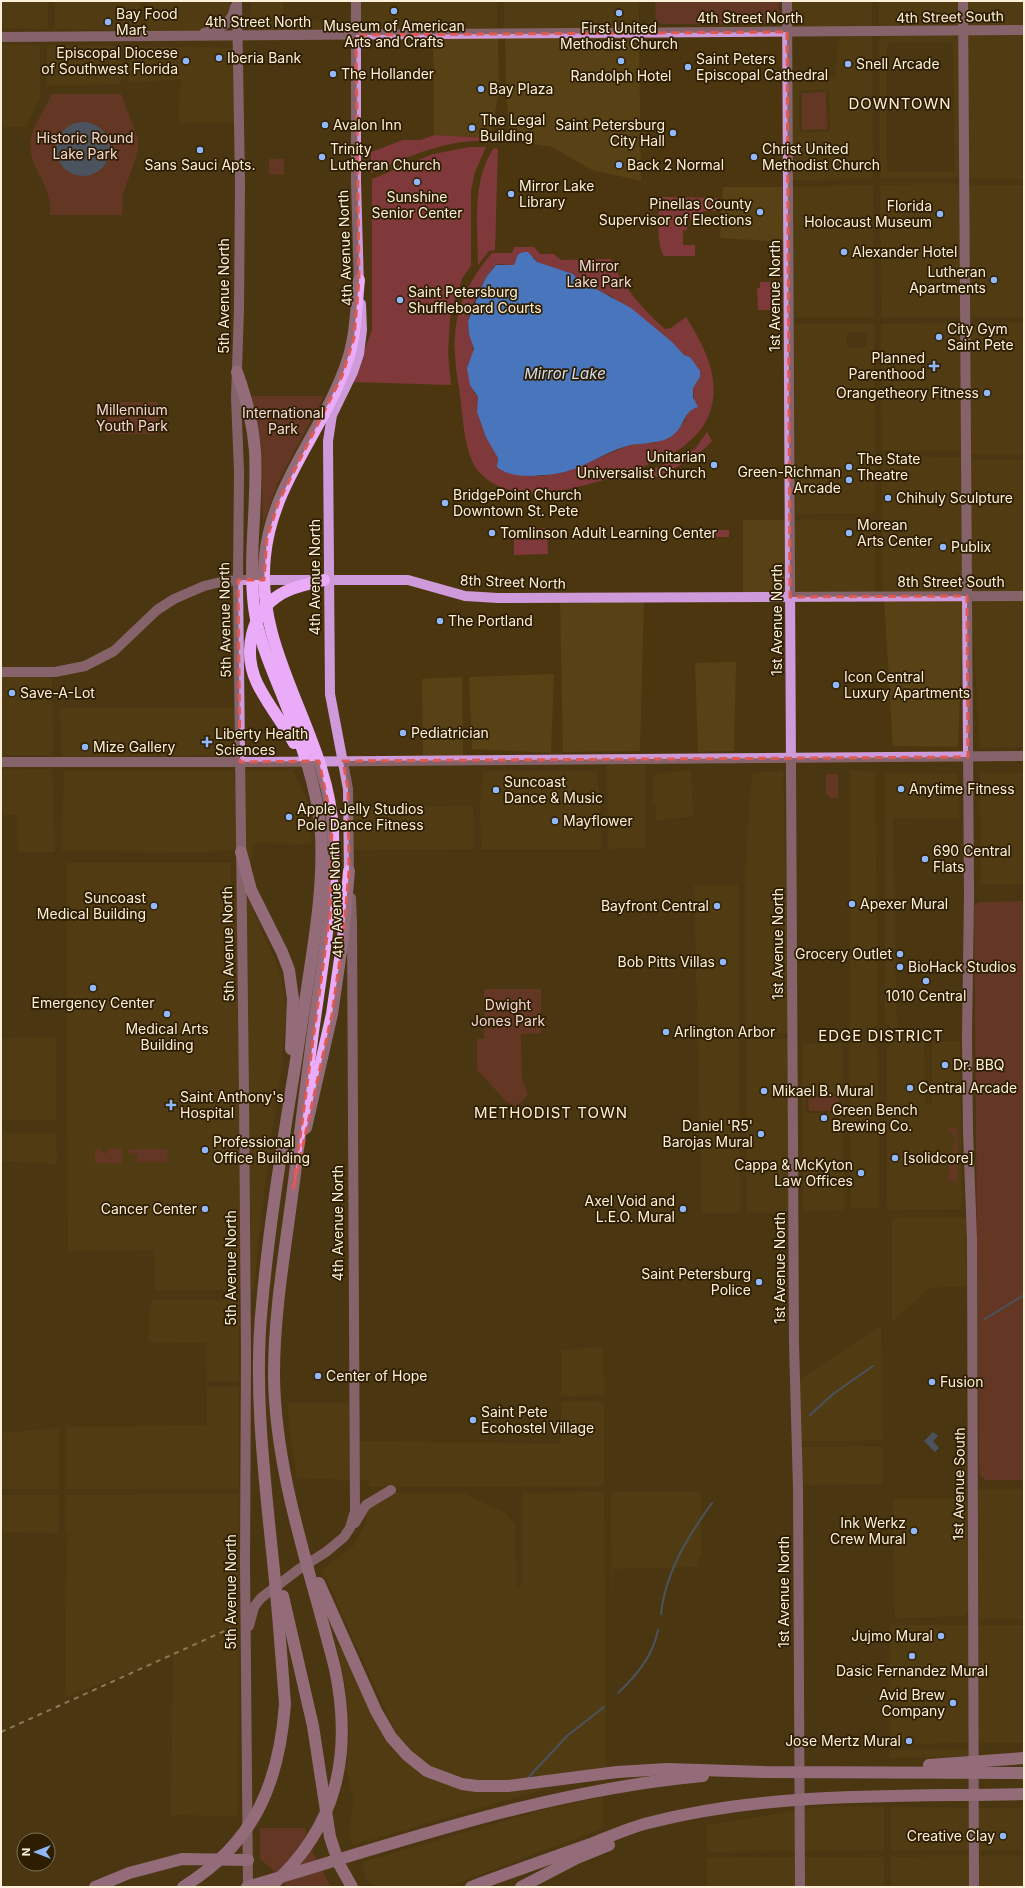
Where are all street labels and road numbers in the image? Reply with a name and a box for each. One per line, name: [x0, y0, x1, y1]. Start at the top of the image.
street label: 4th Street South: [896, 7, 1004, 26]
street label: 4th Street North: [697, 9, 803, 26]
street label: 4th Street North: [205, 13, 311, 30]
street label: 4th Avenue North: [334, 190, 355, 306]
street label: 5th Avenue North: [215, 238, 232, 354]
street label: 1st Avenue North: [766, 240, 783, 352]
street label: 4th Avenue North: [306, 519, 323, 635]
street label: 5th Avenue North: [215, 562, 234, 678]
street label: 1st Avenue North: [768, 564, 785, 676]
street label: 8th Street North: [460, 571, 566, 592]
street label: 8th Street South: [897, 573, 1005, 590]
street label: 4th Avenue North: [325, 842, 346, 958]
street label: 5th Avenue North: [218, 886, 237, 1002]
street label: 1st Avenue North: [769, 888, 786, 1000]
street label: 4th Avenue North: [329, 1165, 346, 1281]
street label: 5th Avenue North: [222, 1210, 239, 1326]
street label: 1st Avenue North: [771, 1212, 788, 1324]
street label: 1st Avenue South: [949, 1427, 968, 1541]
street label: 5th Avenue North: [222, 1534, 239, 1650]
street label: 1st Avenue North: [775, 1536, 792, 1648]

